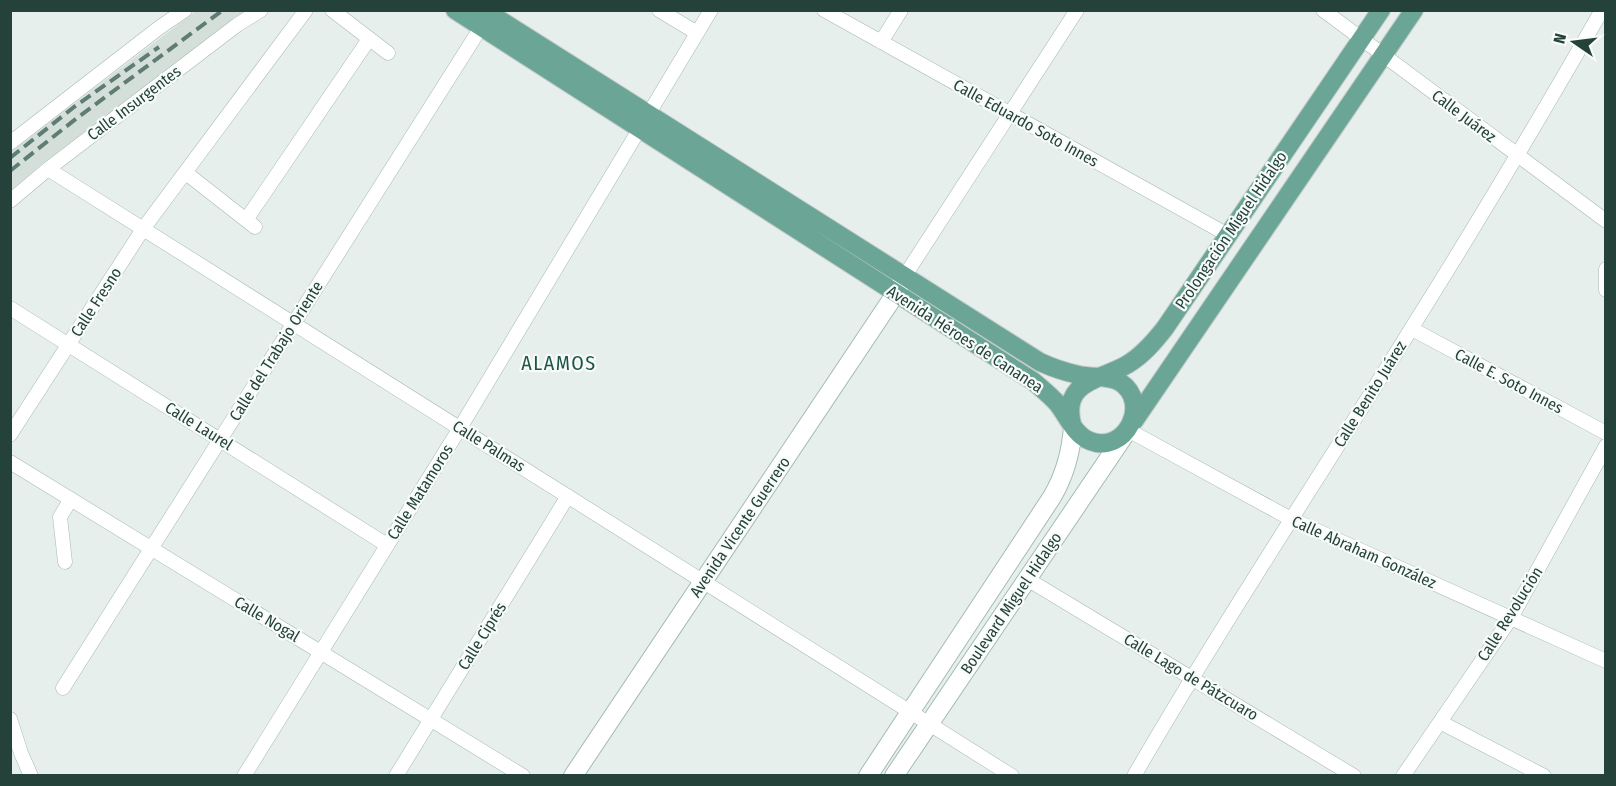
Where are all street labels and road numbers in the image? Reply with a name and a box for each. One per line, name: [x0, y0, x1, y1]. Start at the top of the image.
street label: Calle Insurgentes: [83, 62, 185, 144]
street label: Calle Eduardo Soto Innes: [950, 75, 1102, 171]
street label: Calle Juárez: [1428, 86, 1500, 146]
street label: Prolongación Miguel Hidalgo: [1171, 148, 1291, 312]
street label: Calle Fresno: [67, 264, 125, 340]
street label: Calle del Trabajo Oriente: [225, 278, 327, 424]
street label: Avenida Héroes de Cananea: [883, 281, 1047, 397]
street label: Calle Benito Juárez: [1330, 337, 1410, 451]
street label: Calle E. Soto Innes: [1452, 345, 1566, 418]
street label: Calle Laurel: [162, 398, 236, 454]
street label: Calle Palmas: [449, 416, 529, 476]
street label: Calle Matamoros: [383, 441, 457, 543]
street label: Avenida Vicente Guerrero: [686, 453, 794, 601]
street label: Calle Abraham González: [1289, 512, 1439, 592]
street label: Boulevard Miguel Hidalgo: [957, 529, 1065, 677]
street label: Calle Revolución: [1473, 563, 1547, 665]
street label: Calle Nogal: [231, 592, 303, 646]
street label: Calle Ciprés: [454, 599, 510, 673]
street label: Calle Lago de Pátzcuaro: [1120, 629, 1262, 725]

